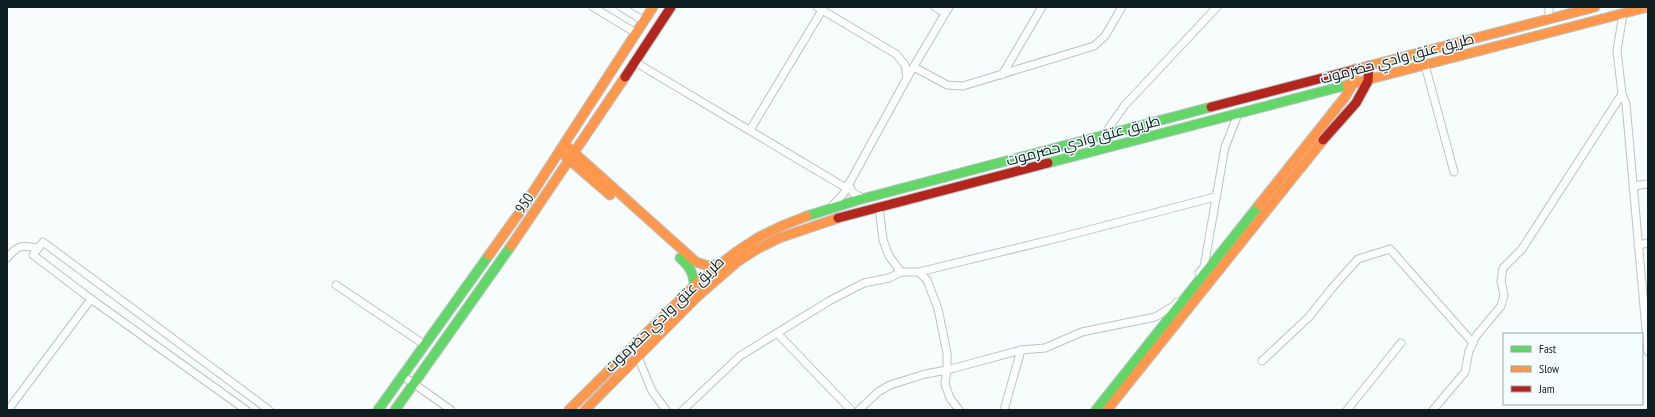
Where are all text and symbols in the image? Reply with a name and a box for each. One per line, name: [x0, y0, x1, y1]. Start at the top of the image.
street label: طريق عتق وادي حضرموت: [1318, 28, 1477, 91]
street label: طريق عتق وادي حضرموت: [1004, 110, 1163, 173]
street label: 950: [510, 189, 538, 217]
street label: طريق عتق وادي حضرموت: [600, 252, 730, 378]
legend: [1503, 333, 1643, 405]
text: Fast: [1539, 341, 1557, 356]
text: Slow: [1539, 361, 1560, 376]
text: Jam: [1538, 381, 1555, 396]

